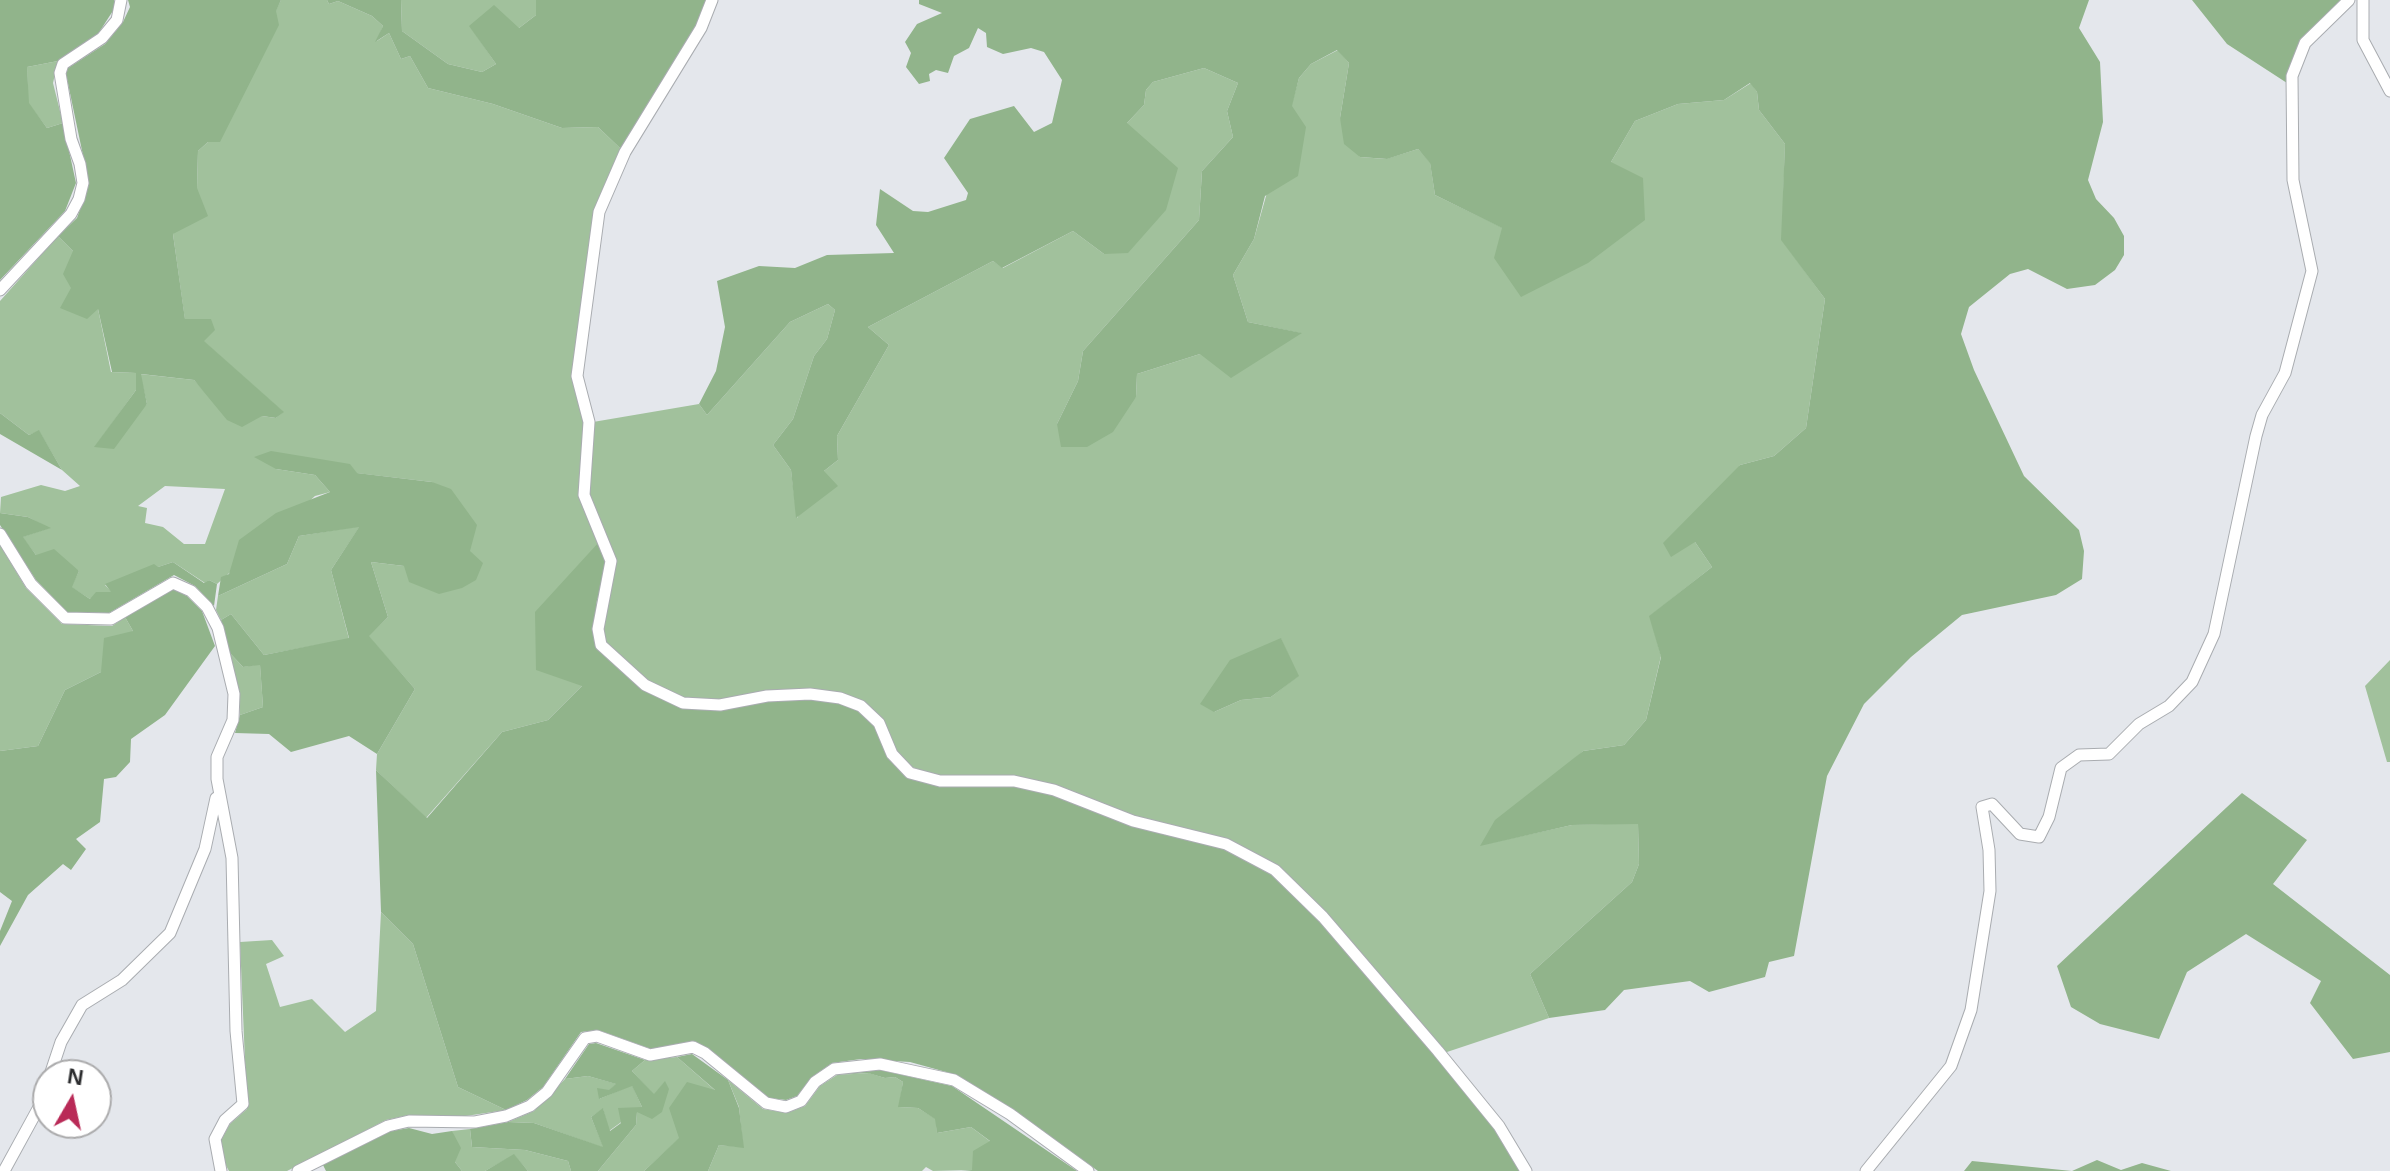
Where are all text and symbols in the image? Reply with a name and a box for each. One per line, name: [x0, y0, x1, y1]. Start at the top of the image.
north arrow: [32, 1059, 112, 1139]
text: N: [66, 1063, 85, 1090]

